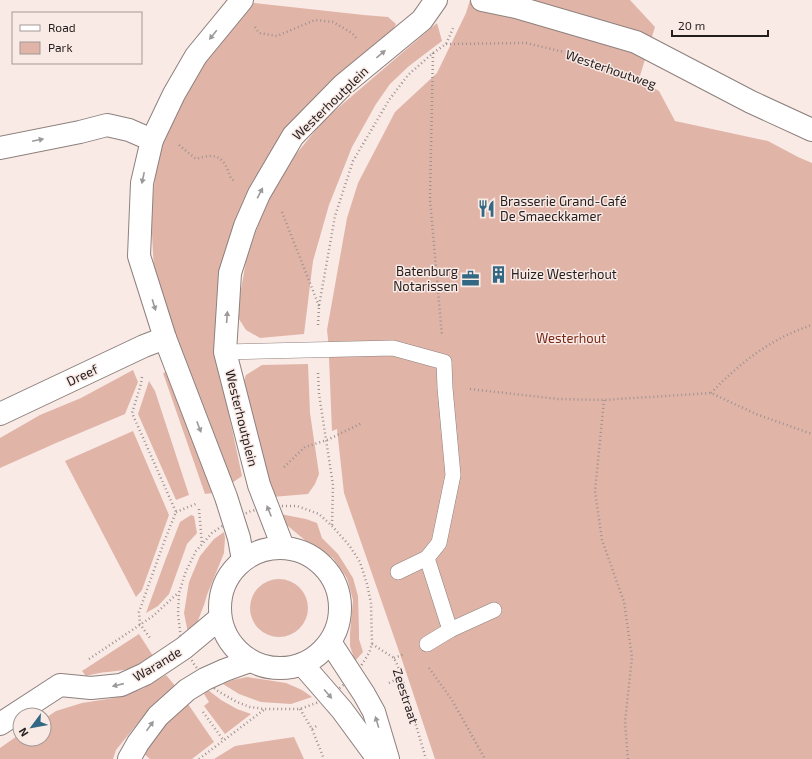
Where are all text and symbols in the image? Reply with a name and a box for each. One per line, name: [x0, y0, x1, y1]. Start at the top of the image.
legend: [12, 12, 142, 64]
scale bar: [672, 12, 768, 38]
text: 20 m: [678, 18, 705, 32]
text: Road: [48, 20, 76, 34]
one-way arrow: [209, 30, 218, 41]
text: Park: [48, 40, 73, 54]
street label: Westerhoutweg: [563, 46, 659, 92]
one-way arrow: [376, 50, 386, 59]
street label: Westerhoutplein: [289, 63, 371, 143]
one-way arrow: [32, 137, 44, 143]
one-way arrow: [140, 171, 146, 184]
one-way arrow: [257, 187, 263, 199]
place label: Brasserie Grand-Café De Smaeckkamer: [500, 193, 627, 224]
restaurant icon: Brasserie Grand-Café De Smaeckkamer: [477, 198, 497, 218]
place label: Batenburg Notarissen: [393, 263, 458, 294]
building icon: Huize Westerhout: [488, 264, 508, 284]
place label: Huize Westerhout: [511, 266, 617, 282]
office icon: Batenburg Notarissen: [461, 268, 481, 288]
one-way arrow: [151, 299, 157, 311]
one-way arrow: [224, 311, 231, 323]
park label: Westerhout: [536, 330, 606, 346]
street label: Dreef: [64, 360, 101, 389]
street label: Westerhoutplein: [222, 368, 262, 468]
one-way arrow: [196, 422, 202, 434]
one-way arrow: [265, 505, 271, 517]
street label: Warande: [130, 643, 184, 685]
street label: Zeestraat: [390, 666, 422, 726]
one-way arrow: [112, 682, 124, 688]
one-way arrow: [323, 688, 332, 699]
north arrow: [12, 707, 52, 747]
one-way arrow: [374, 715, 380, 727]
one-way arrow: [146, 721, 155, 732]
text: N: [15, 726, 31, 739]

